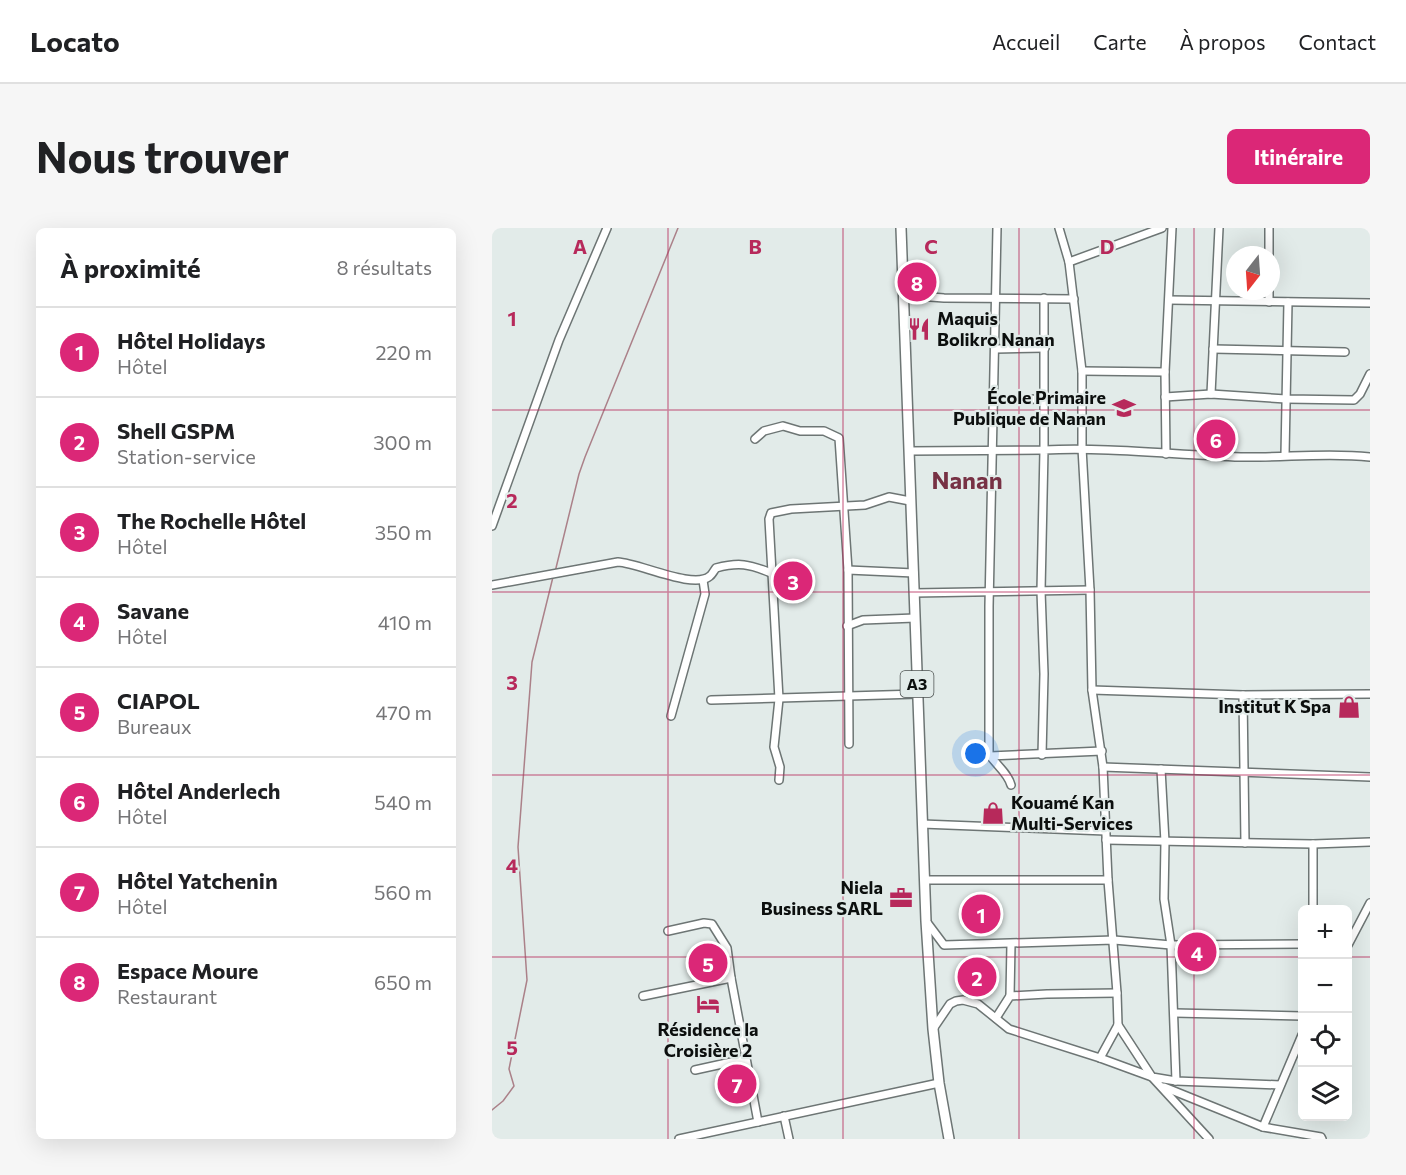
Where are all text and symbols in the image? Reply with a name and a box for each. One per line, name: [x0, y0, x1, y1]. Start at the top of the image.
text: Locato: [30, 24, 120, 58]
text: Accueil: [992, 29, 1060, 54]
text: Carte: [1093, 29, 1147, 54]
text: À propos: [1180, 29, 1265, 54]
text: Contact: [1298, 29, 1376, 54]
button: Itinéraire: [1227, 129, 1370, 184]
text: Nous trouver: [36, 130, 289, 182]
text: A: [573, 234, 587, 258]
text: B: [748, 234, 762, 258]
text: C: [924, 234, 938, 258]
text: D: [1100, 234, 1114, 258]
north arrow: [1226, 246, 1280, 300]
text: À proximité: [60, 252, 201, 283]
text: 8 résultats: [337, 255, 432, 279]
pin: 8: [898, 260, 936, 304]
text: 1: [507, 306, 517, 330]
place label: Maquis Bolikro Nanan: [937, 307, 1055, 350]
restaurant icon: Maquis Bolikro Nanan: [906, 316, 932, 342]
text: Hôtel Holidays: [117, 327, 266, 354]
text: 1: [75, 340, 84, 364]
text: 220 m: [376, 340, 432, 364]
text: Hôtel: [117, 354, 167, 378]
place label: École Primaire Publique de Nanan: [953, 386, 1106, 429]
school or university icon: École Primaire Publique de Nanan: [1111, 395, 1137, 421]
pin: 6: [1196, 416, 1236, 462]
text: Shell GSPM: [117, 417, 235, 444]
text: 2: [74, 430, 85, 454]
text: 300 m: [373, 430, 432, 454]
text: Station-service: [117, 444, 256, 468]
district label: Nanan: [931, 465, 1003, 494]
text: 2: [506, 488, 518, 512]
text: The Rochelle Hôtel: [117, 507, 306, 534]
text: 3: [74, 520, 85, 544]
text: 350 m: [375, 520, 432, 544]
text: Hôtel: [117, 534, 167, 558]
pin: 3: [774, 558, 812, 604]
text: Savane: [117, 597, 189, 624]
text: 4: [73, 610, 86, 634]
text: 410 m: [378, 610, 432, 634]
text: Hôtel: [117, 624, 167, 648]
text: 3: [506, 670, 518, 694]
road number: A3: [900, 671, 934, 697]
text: CIAPOL: [117, 687, 200, 714]
shop icon: Institut K Spa: [1336, 694, 1362, 720]
place label: Institut K Spa: [1218, 695, 1331, 717]
text: 5: [74, 700, 85, 724]
text: 470 m: [376, 700, 432, 724]
text: Bureaux: [117, 714, 192, 738]
your location: [961, 739, 990, 768]
text: Hôtel Anderlech: [117, 777, 281, 804]
text: 6: [73, 790, 86, 814]
text: 540 m: [374, 790, 432, 814]
place label: Kouamé Kan Multi-Services: [1011, 791, 1133, 834]
shop icon: Kouamé Kan Multi-Services: [980, 800, 1006, 826]
text: Hôtel: [117, 804, 167, 828]
text: 4: [506, 853, 518, 877]
text: Hôtel Yatchenin: [117, 867, 278, 894]
place label: Niela Business SARL: [761, 876, 883, 919]
text: 7: [74, 880, 85, 904]
text: 560 m: [374, 880, 432, 904]
office icon: Niela Business SARL: [888, 885, 914, 911]
pin: 1: [962, 892, 1000, 936]
text: Hôtel: [117, 894, 167, 918]
map controls: [1298, 905, 1352, 1121]
button: +: [1298, 905, 1352, 959]
pin: 4: [1178, 930, 1216, 974]
pin: 5: [688, 940, 728, 986]
pin: 2: [958, 954, 996, 999]
text: Espace Moure: [117, 957, 258, 984]
button: −: [1298, 959, 1352, 1013]
text: 8: [73, 970, 86, 994]
text: 650 m: [374, 970, 432, 994]
text: Restaurant: [117, 984, 217, 1008]
hotel icon: Résidence la Croisière 2: [695, 991, 721, 1017]
button: locate: [1298, 1013, 1352, 1067]
place label: Résidence la Croisière 2: [657, 1018, 759, 1061]
text: 5: [506, 1035, 518, 1059]
pin: 7: [718, 1062, 756, 1106]
button: layers: [1298, 1067, 1352, 1121]

